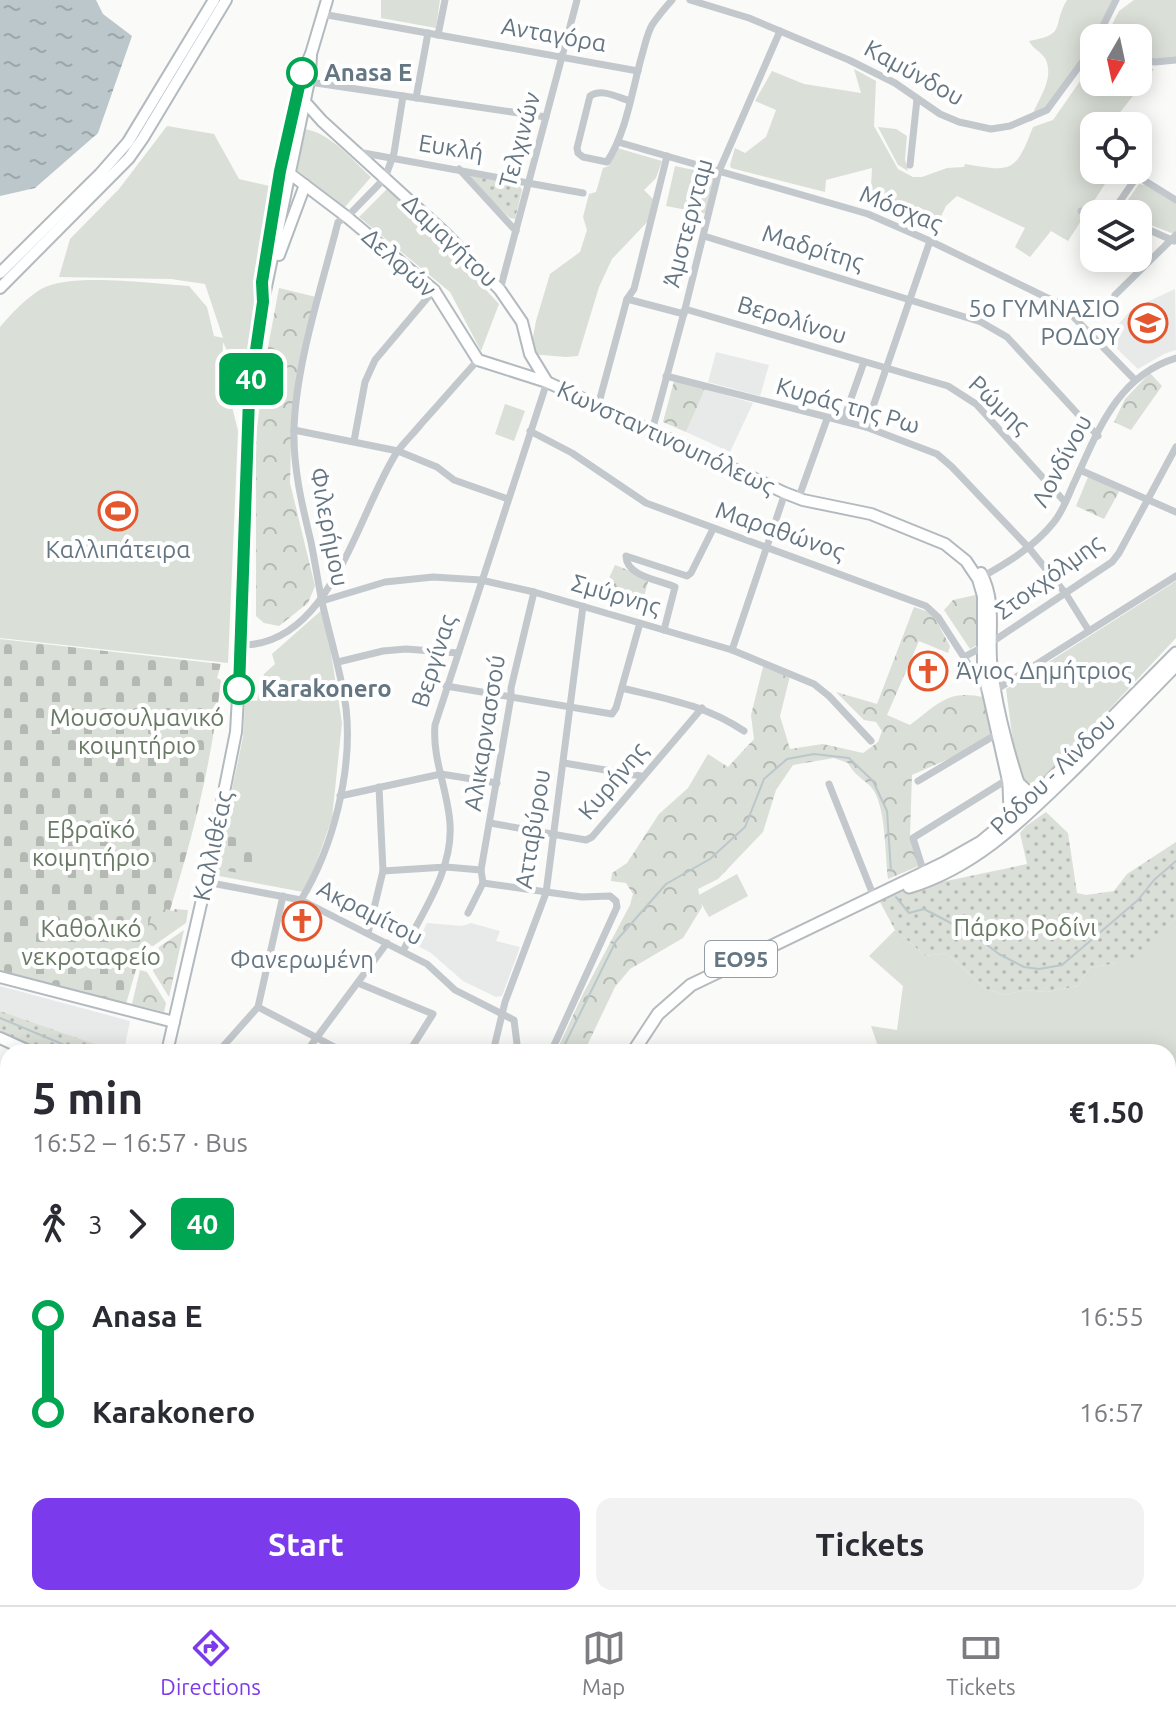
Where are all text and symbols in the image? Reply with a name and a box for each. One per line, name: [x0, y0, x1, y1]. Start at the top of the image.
street label: Ανταγόρα: [499, 12, 609, 57]
north arrow: [1080, 24, 1152, 96]
map controls: [1080, 24, 1152, 272]
street label: Καμύνδου: [860, 34, 969, 111]
marker: Anasa E: [287, 58, 317, 88]
place label: Anasa E: [324, 59, 412, 86]
street label: Τελχινών: [494, 89, 545, 191]
button: locate: [1080, 112, 1152, 184]
street label: Ευκλή: [417, 129, 486, 166]
street label: Άμστερνταμ: [657, 156, 718, 290]
street label: Μόσχας: [856, 180, 947, 237]
street label: Δαμαγήτου: [397, 189, 503, 292]
button: layers: [1080, 200, 1152, 272]
street label: Μαδρίτης: [759, 219, 867, 276]
street label: Δελφών: [357, 223, 442, 303]
street label: Βερολίνου: [734, 290, 850, 349]
place label: 5ο ΓΥΜΝΑΣΙΟ ΡΟΔΟΥ: [968, 295, 1120, 350]
school or university icon: 5ο ΓΥΜΝΑΣΙΟ ΡΟΔΟΥ: [1127, 302, 1169, 344]
line badge: 40: [215, 353, 287, 405]
text: 40: [235, 363, 267, 394]
street label: Ρώμης: [964, 370, 1035, 439]
street label: Κυράς της Ρω: [773, 372, 923, 439]
street label: Κωνσταντινουπόλεως: [553, 375, 779, 500]
street label: Λονδίνου: [1026, 410, 1097, 511]
street label: Φιλερήμου: [305, 465, 354, 589]
sports icon: Καλλιπάτειρα: [97, 490, 139, 532]
street label: Μαραθώνος: [712, 496, 848, 565]
street label: Στοκχόλμης: [990, 529, 1108, 625]
place label: Καλλιπάτειρα: [45, 536, 191, 563]
street label: Σμύρνης: [569, 569, 664, 620]
street label: Βεργίνας: [406, 611, 461, 711]
church icon: Άγιος Δημήτριος: [907, 650, 949, 692]
street label: Αλικαρνασσού: [459, 653, 510, 813]
place label: Άγιος Δημήτριος: [956, 657, 1132, 684]
marker: Karakonero: [224, 674, 254, 704]
place label: Karakonero: [261, 675, 392, 702]
park label: Μουσουλμανικό κοιμητήριο: [50, 704, 224, 759]
street label: Ρόδου - Λίνδου: [985, 707, 1121, 840]
street label: Κυρήνης: [573, 737, 653, 825]
street label: Ατταβύρου: [510, 767, 555, 891]
street label: Καλλιθέας: [188, 789, 237, 903]
park label: Εβραϊκό κοιμητήριο: [32, 816, 150, 871]
street label: Ακραμίτου: [313, 874, 427, 951]
church icon: Φανερωμένη: [281, 900, 323, 942]
park label: Πάρκο Ροδίνι: [954, 914, 1096, 941]
park label: Καθολικό νεκροταφείο: [21, 915, 161, 970]
road number: ΕΟ95: [705, 941, 777, 977]
place label: Φανερωμένη: [230, 946, 374, 973]
text: 5 min: [32, 1073, 143, 1122]
text: €1.50: [1069, 1095, 1144, 1129]
text: 16:52 – 16:57 · Bus: [32, 1128, 248, 1157]
icon: walk: [32, 1202, 76, 1246]
icon: forward: [115, 1202, 159, 1246]
text: 40: [187, 1208, 218, 1239]
text: 3: [88, 1210, 103, 1239]
text: Anasa E: [92, 1299, 202, 1333]
text: 16:55: [1079, 1302, 1144, 1331]
text: Karakonero: [92, 1395, 255, 1429]
text: 16:57: [1079, 1398, 1144, 1427]
button: Start: [32, 1498, 580, 1590]
button: Tickets: [596, 1498, 1144, 1590]
tab: Directions: [160, 1626, 261, 1699]
tab: Map: [582, 1626, 626, 1699]
tab: Tickets: [946, 1626, 1016, 1699]

